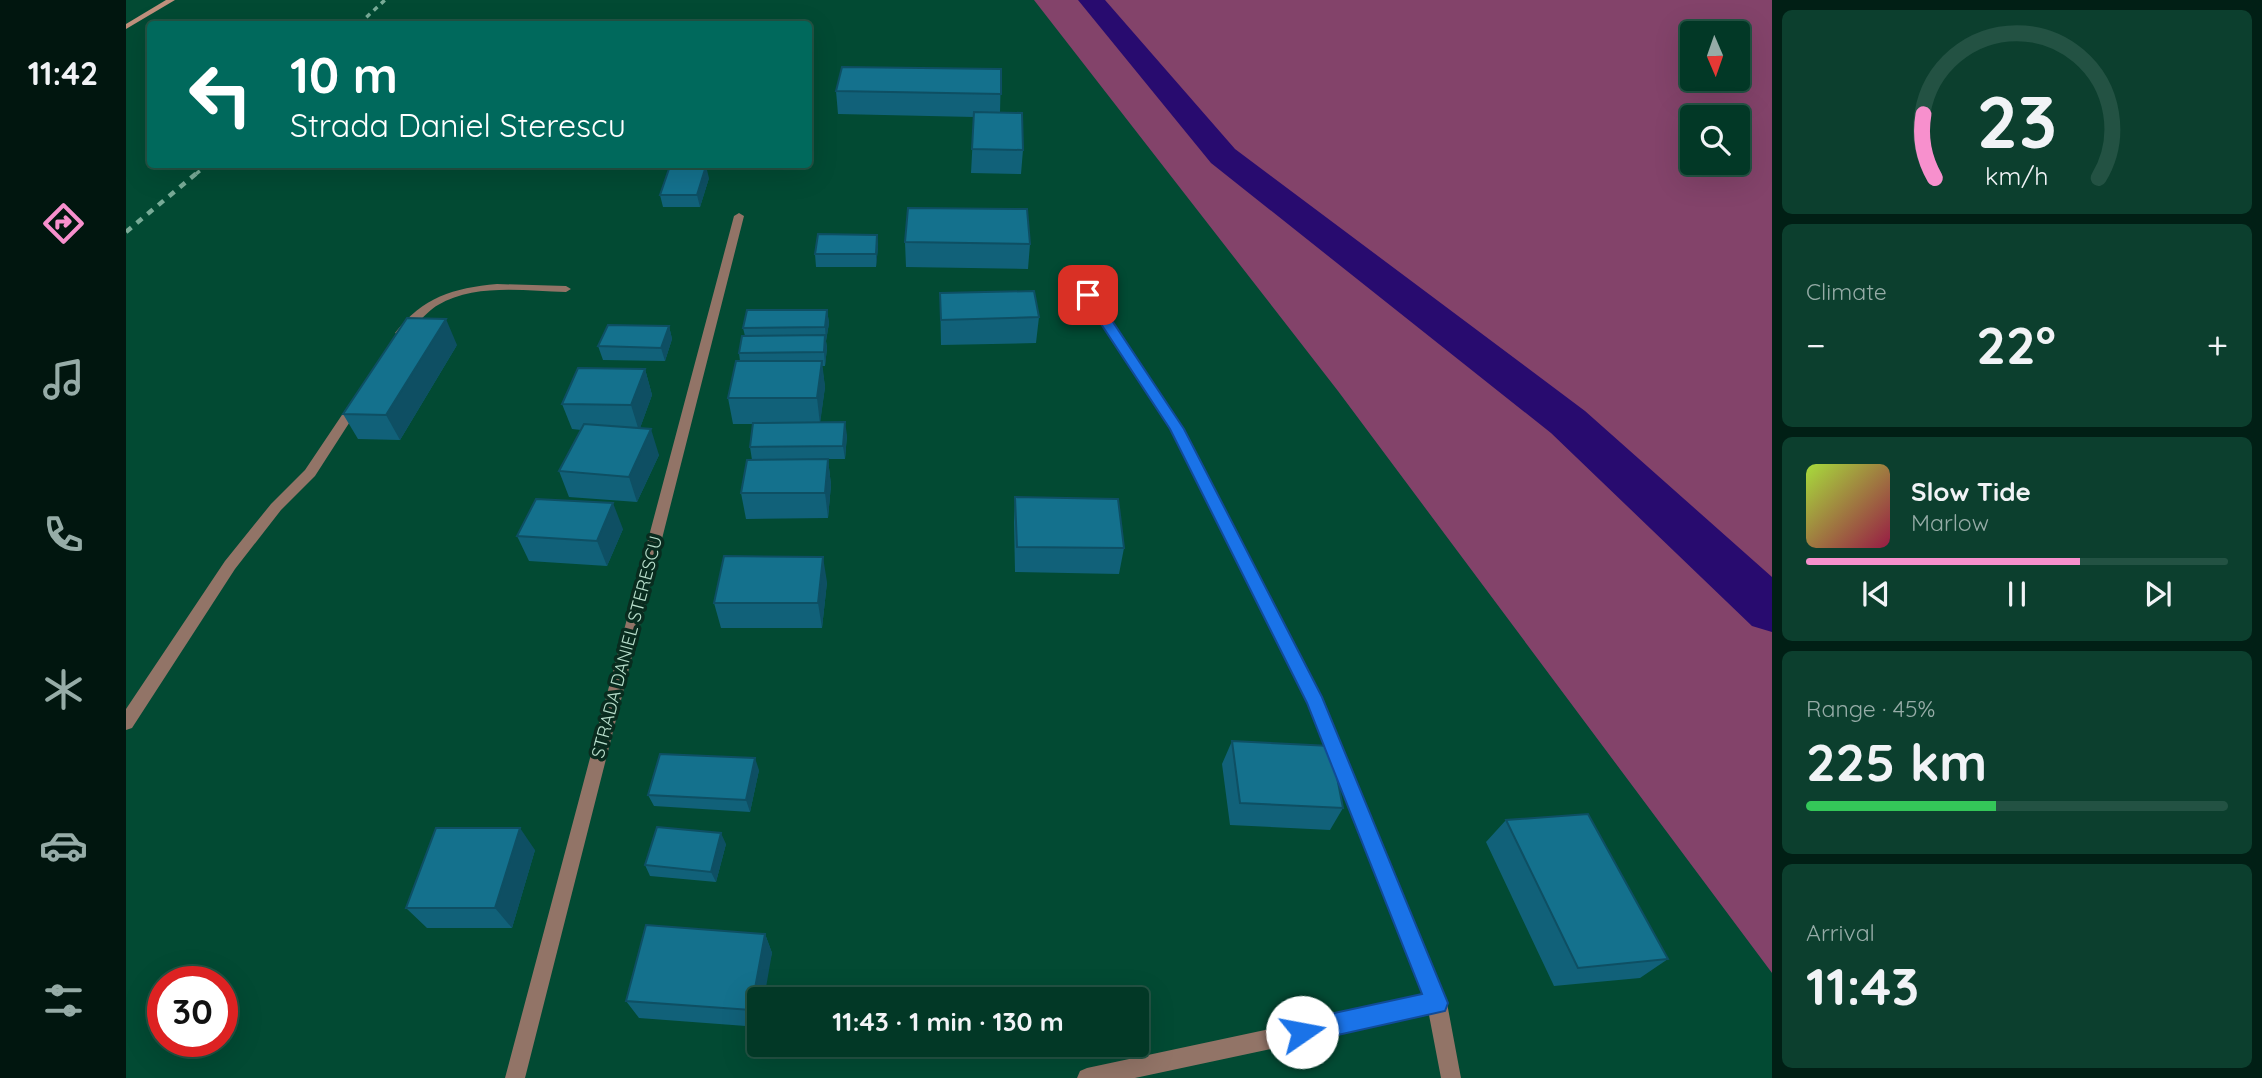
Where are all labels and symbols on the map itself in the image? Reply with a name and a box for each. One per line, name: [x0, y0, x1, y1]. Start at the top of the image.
north arrow: [1680, 21, 1750, 91]
pin: [1058, 265, 1118, 325]
street label: STRADA DANIEL STERESCU: [586, 533, 667, 761]
speed limit sign: 30: [147, 966, 238, 1057]
position arrow: [1265, 995, 1339, 1069]

